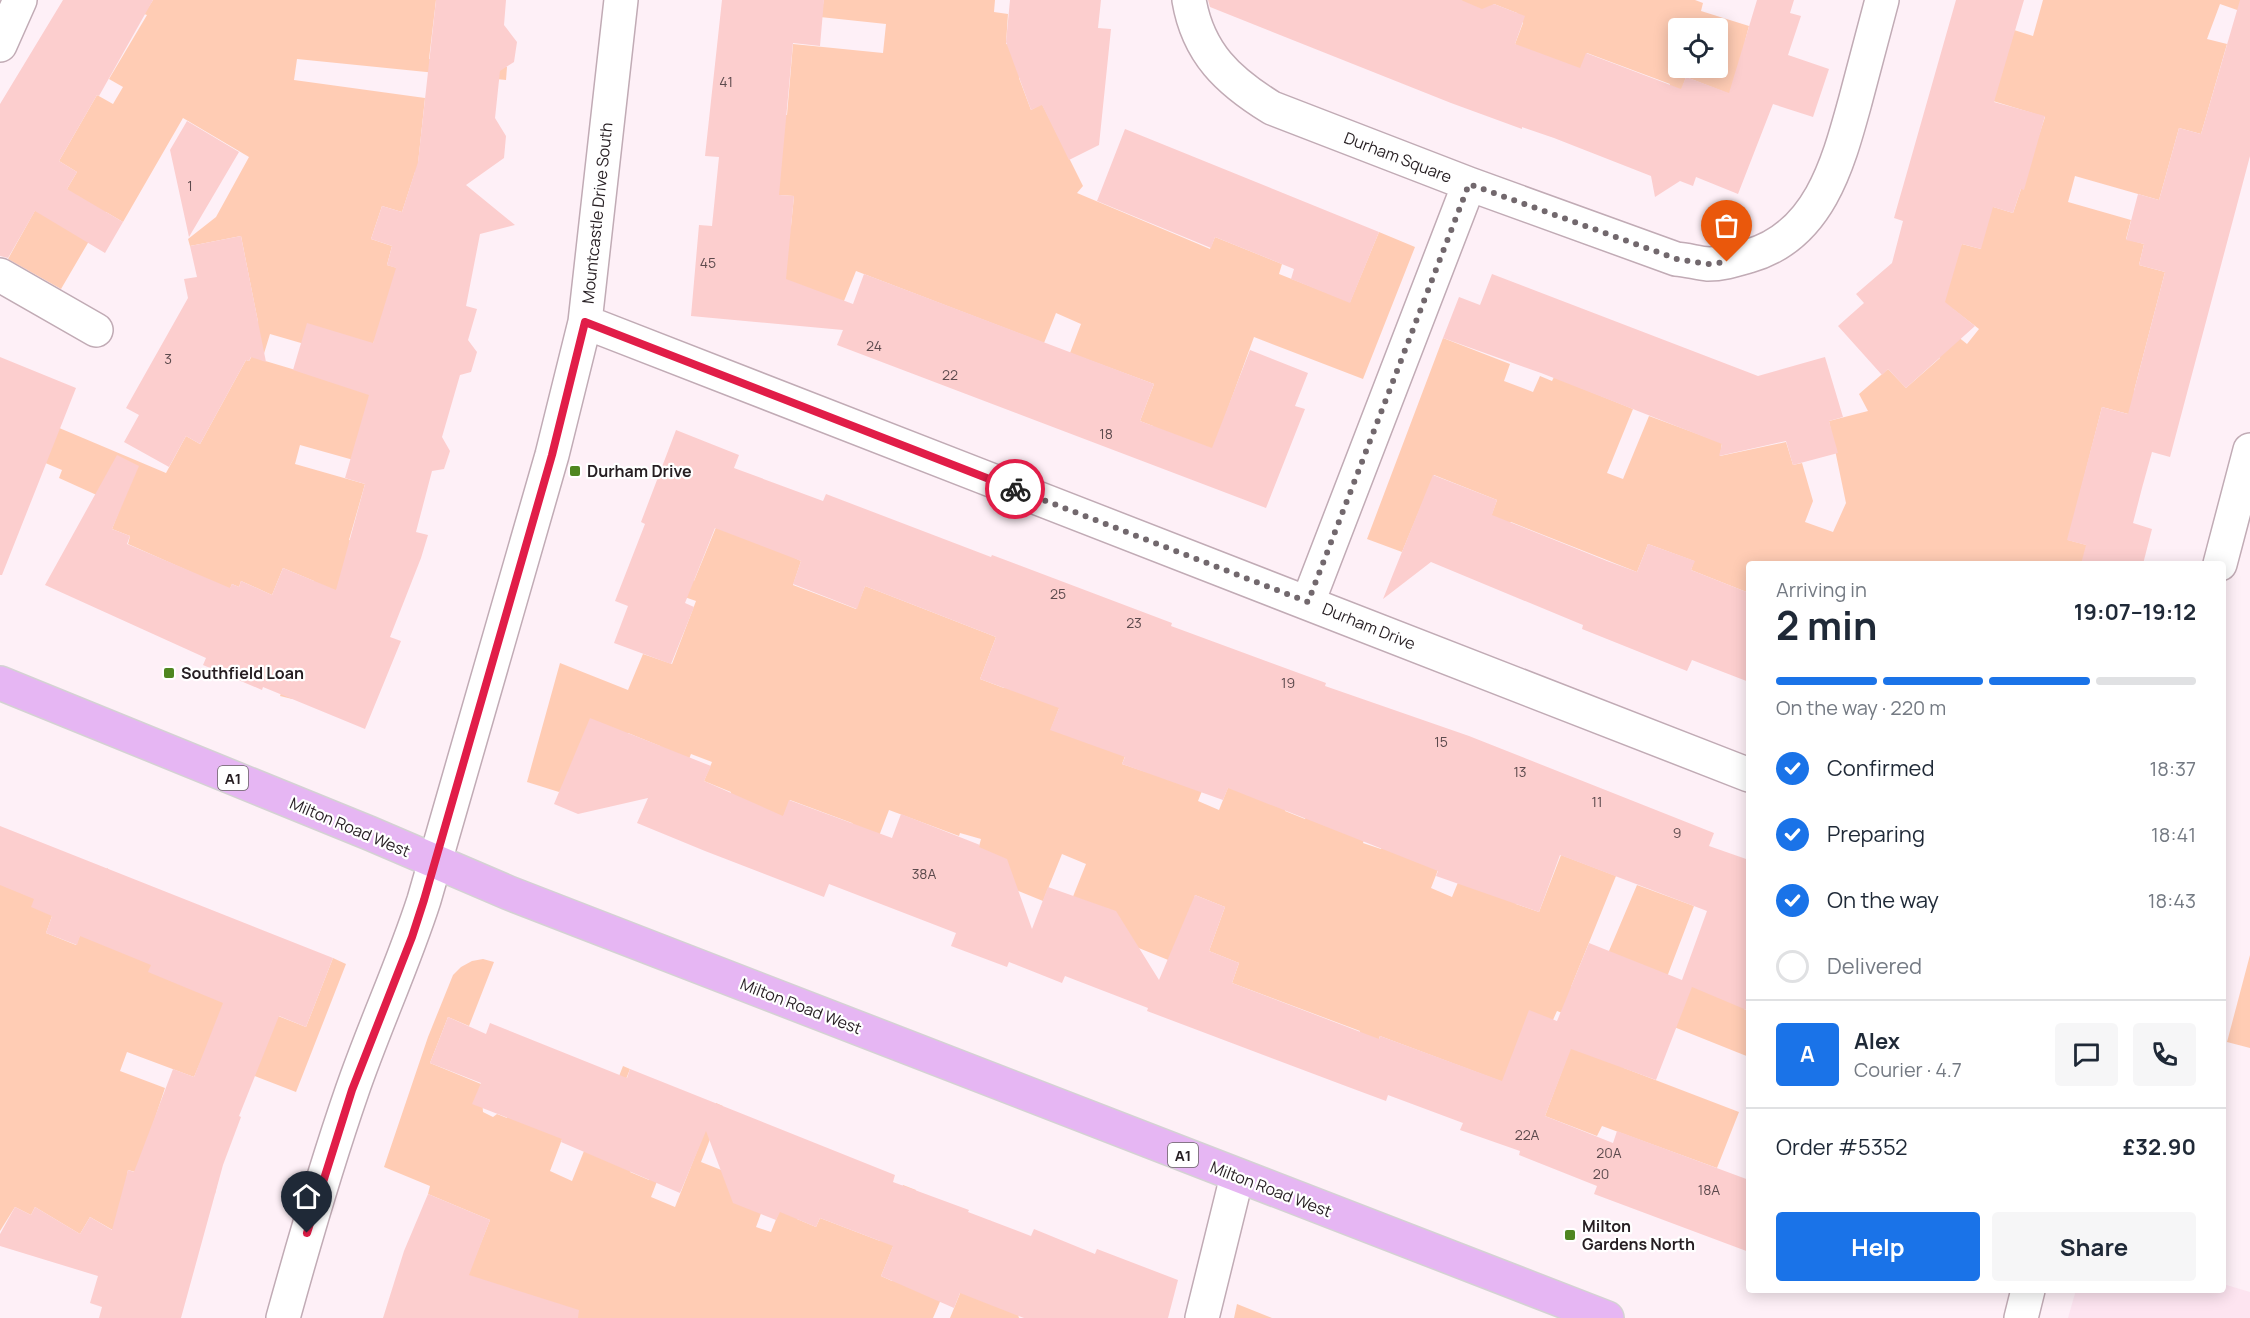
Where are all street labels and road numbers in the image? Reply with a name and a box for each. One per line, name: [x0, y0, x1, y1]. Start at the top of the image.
street label: Mountcastle Drive South: [577, 121, 617, 305]
street label: Durham Square: [1341, 126, 1455, 188]
street label: Durham Drive: [1319, 597, 1419, 655]
road number: A1: [218, 766, 248, 790]
street label: Milton Road West: [287, 792, 413, 862]
street label: Milton Road West: [737, 973, 865, 1039]
road number: A1: [1168, 1143, 1198, 1167]
street label: Milton Road West: [1207, 1156, 1335, 1222]

